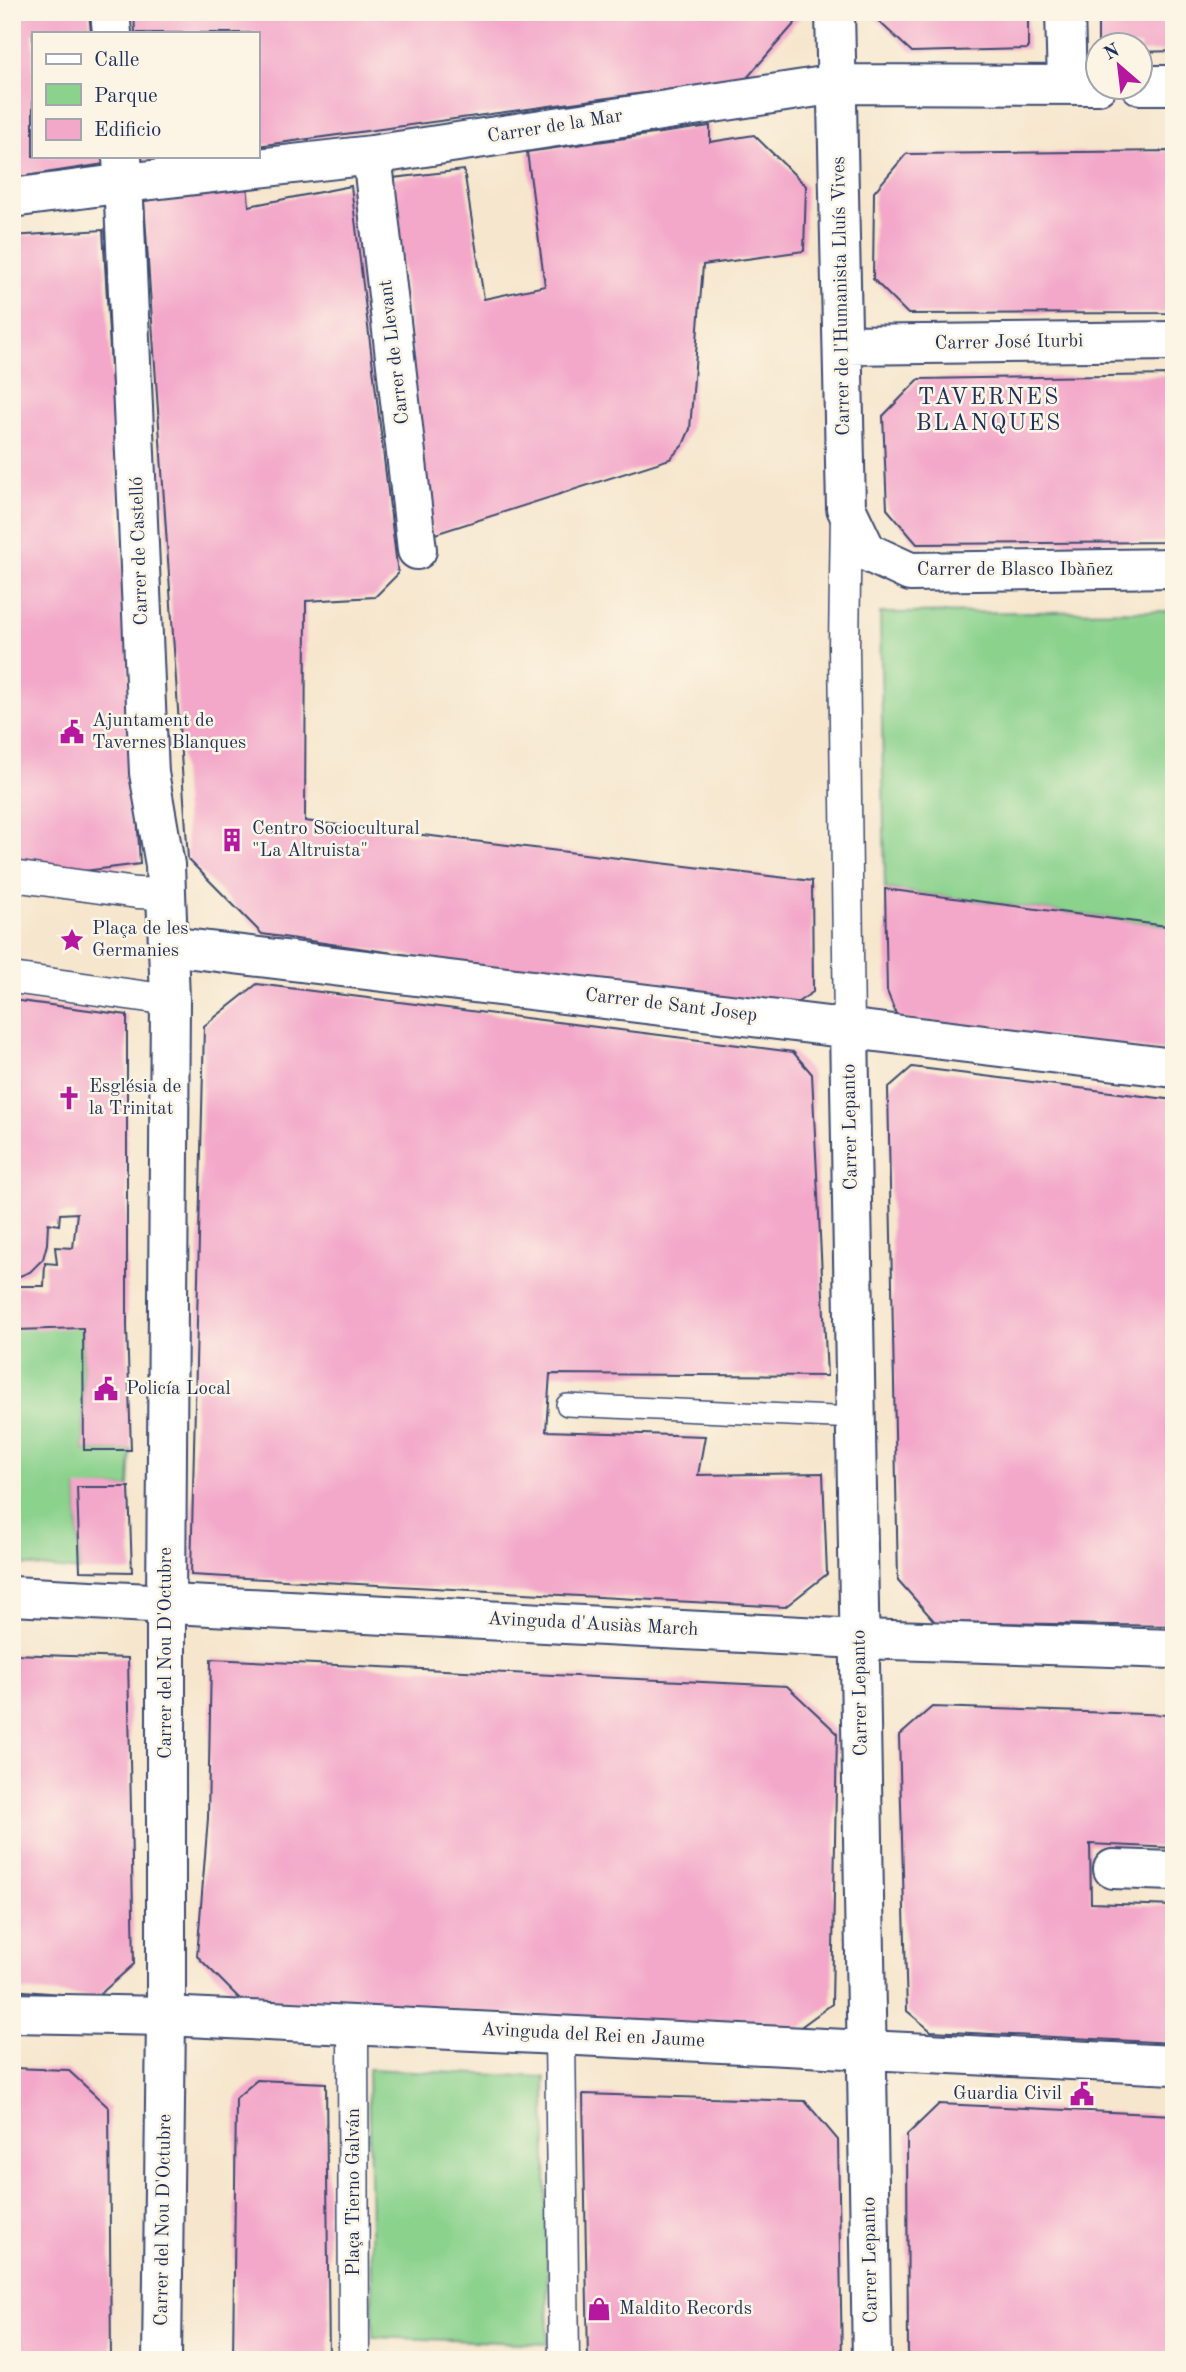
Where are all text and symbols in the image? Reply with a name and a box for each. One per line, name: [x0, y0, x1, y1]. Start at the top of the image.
legend: [32, 32, 259, 158]
north arrow: [1084, 32, 1154, 102]
text: N: [1101, 41, 1123, 65]
text: Calle: [94, 50, 139, 71]
text: Parque: [94, 86, 158, 107]
street label: Carrer de la Mar: [486, 107, 624, 147]
text: Edificio: [94, 120, 162, 141]
street label: Carrer de l'Humanista Lluís Vives: [830, 156, 854, 436]
street label: Carrer de Llevant: [377, 278, 413, 426]
street label: Carrer José Iturbi: [935, 332, 1083, 354]
district label: TAVERNES BLANQUES: [916, 386, 1062, 435]
street label: Carrer de Castelló: [128, 476, 152, 626]
street label: Carrer de Blasco Ibàñez: [917, 561, 1113, 580]
place label: Ajuntament de Tavernes Blanques: [92, 712, 246, 753]
public building icon: Ajuntament de Tavernes Blanques: [58, 718, 86, 746]
place label: Centro Sociocultural "La Altruista": [252, 820, 420, 861]
building icon: Centro Sociocultural "La Altruista": [218, 826, 246, 854]
place label: Plaça de les Germanies: [92, 920, 189, 961]
place icon: Plaça de les Germanies: [58, 926, 86, 954]
street label: Carrer de Sant Josep: [584, 986, 758, 1026]
street label: Carrer Lepanto: [840, 1064, 862, 1190]
place label: Església de la Trinitat: [89, 1078, 181, 1119]
church icon: Església de la Trinitat: [55, 1084, 83, 1112]
public building icon: Policía Local: [92, 1375, 120, 1403]
place label: Policía Local: [126, 1380, 231, 1399]
street label: Carrer del Nou D'Octubre: [157, 1547, 176, 1759]
street label: Avinguda d'Ausiàs March: [487, 1610, 699, 1640]
street label: Carrer Lepanto: [850, 1630, 872, 1756]
street label: Avinguda del Rei en Jaume: [481, 2021, 705, 2051]
public building icon: Guardia Civil: [1068, 2080, 1096, 2108]
place label: Guardia Civil: [953, 2085, 1062, 2104]
street label: Plaça Tierno Galván: [345, 2108, 364, 2276]
street label: Carrer del Nou D'Octubre: [153, 2114, 175, 2326]
street label: Carrer Lepanto: [860, 2197, 882, 2323]
shop icon: Maldito Records: [585, 2295, 613, 2323]
place label: Maldito Records: [619, 2300, 752, 2319]

